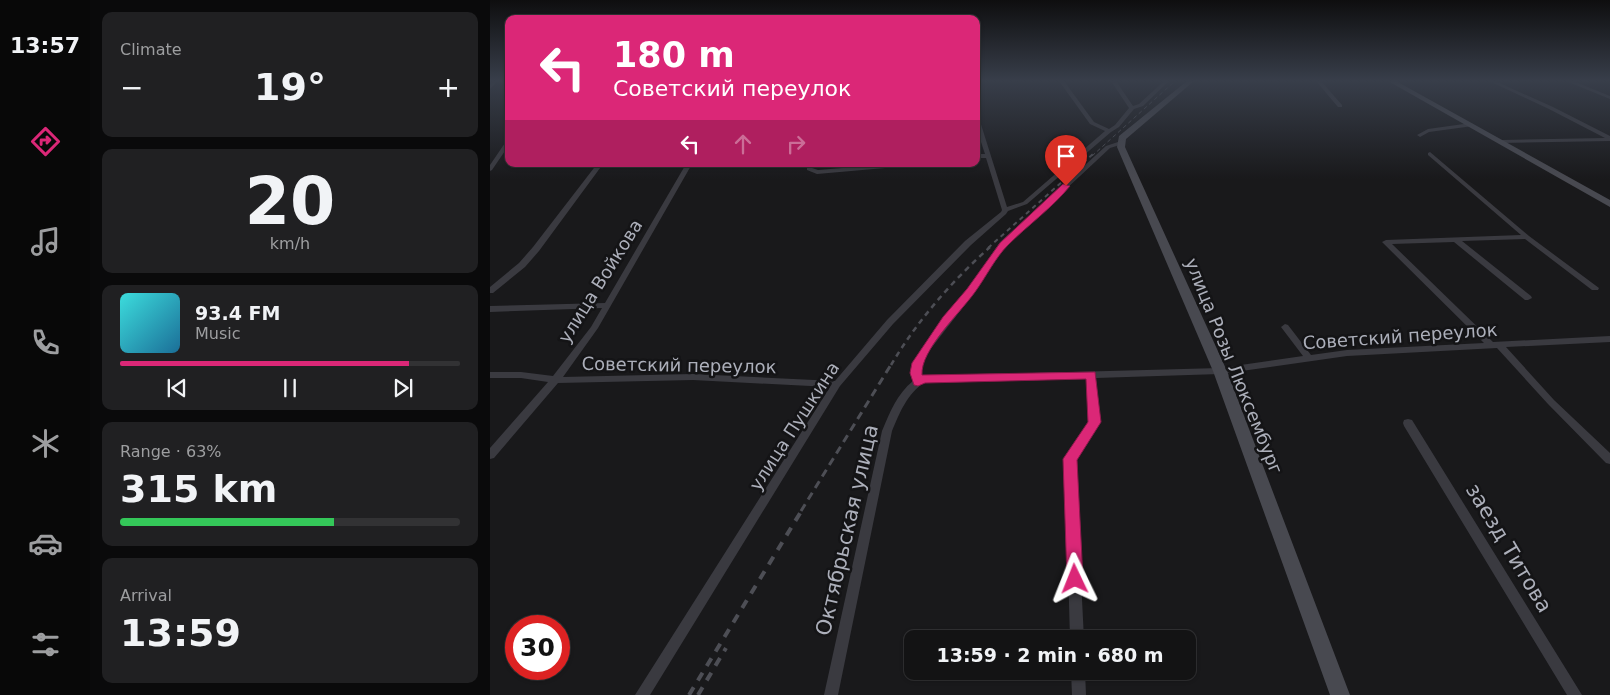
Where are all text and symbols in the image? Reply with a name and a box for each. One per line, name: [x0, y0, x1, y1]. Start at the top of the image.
text: 13:57: [10, 33, 80, 58]
icon: left: [530, 35, 595, 100]
text: 180 m: [613, 35, 735, 75]
text: Climate: [120, 40, 182, 59]
text: 19°: [254, 65, 326, 109]
text: −: [120, 71, 143, 104]
text: +: [437, 71, 460, 104]
text: Советский переулок: [613, 76, 851, 101]
icon: directions: [28, 124, 63, 159]
icon: left: [676, 130, 704, 158]
icon: ahead: [729, 130, 757, 158]
icon: right: [782, 130, 810, 158]
pin: [1045, 135, 1087, 186]
icon: arrive: [1052, 142, 1080, 170]
text: 20: [245, 164, 335, 239]
street label: улица Войкова: [554, 215, 646, 347]
icon: music: [28, 224, 63, 259]
text: km/h: [270, 234, 310, 253]
street label: улица Розы Люксембург: [1181, 255, 1287, 477]
text: 93.4 FM: [195, 302, 280, 324]
street label: Советский переулок: [1302, 319, 1498, 353]
text: Music: [195, 324, 241, 343]
icon: phone: [28, 325, 63, 360]
street label: Советский переулок: [581, 353, 777, 377]
street label: улица Пушкина: [745, 358, 843, 494]
icon: previous: [163, 374, 191, 402]
icon: pause: [276, 374, 304, 402]
icon: next: [389, 374, 417, 402]
street label: Октябрьская улица: [811, 422, 883, 638]
icon: climate: [28, 426, 63, 461]
text: Range · 63%: [120, 442, 222, 461]
text: 315 km: [120, 467, 277, 511]
street label: заезд Титова: [1461, 479, 1557, 617]
icon: car: [28, 526, 63, 561]
position arrow: [1048, 552, 1100, 604]
text: Arrival: [120, 586, 172, 605]
text: 13:59: [120, 611, 241, 655]
speed limit sign: 30: [505, 615, 570, 680]
icon: filters: [28, 627, 63, 662]
text: 13:59 · 2 min · 680 m: [936, 644, 1164, 666]

